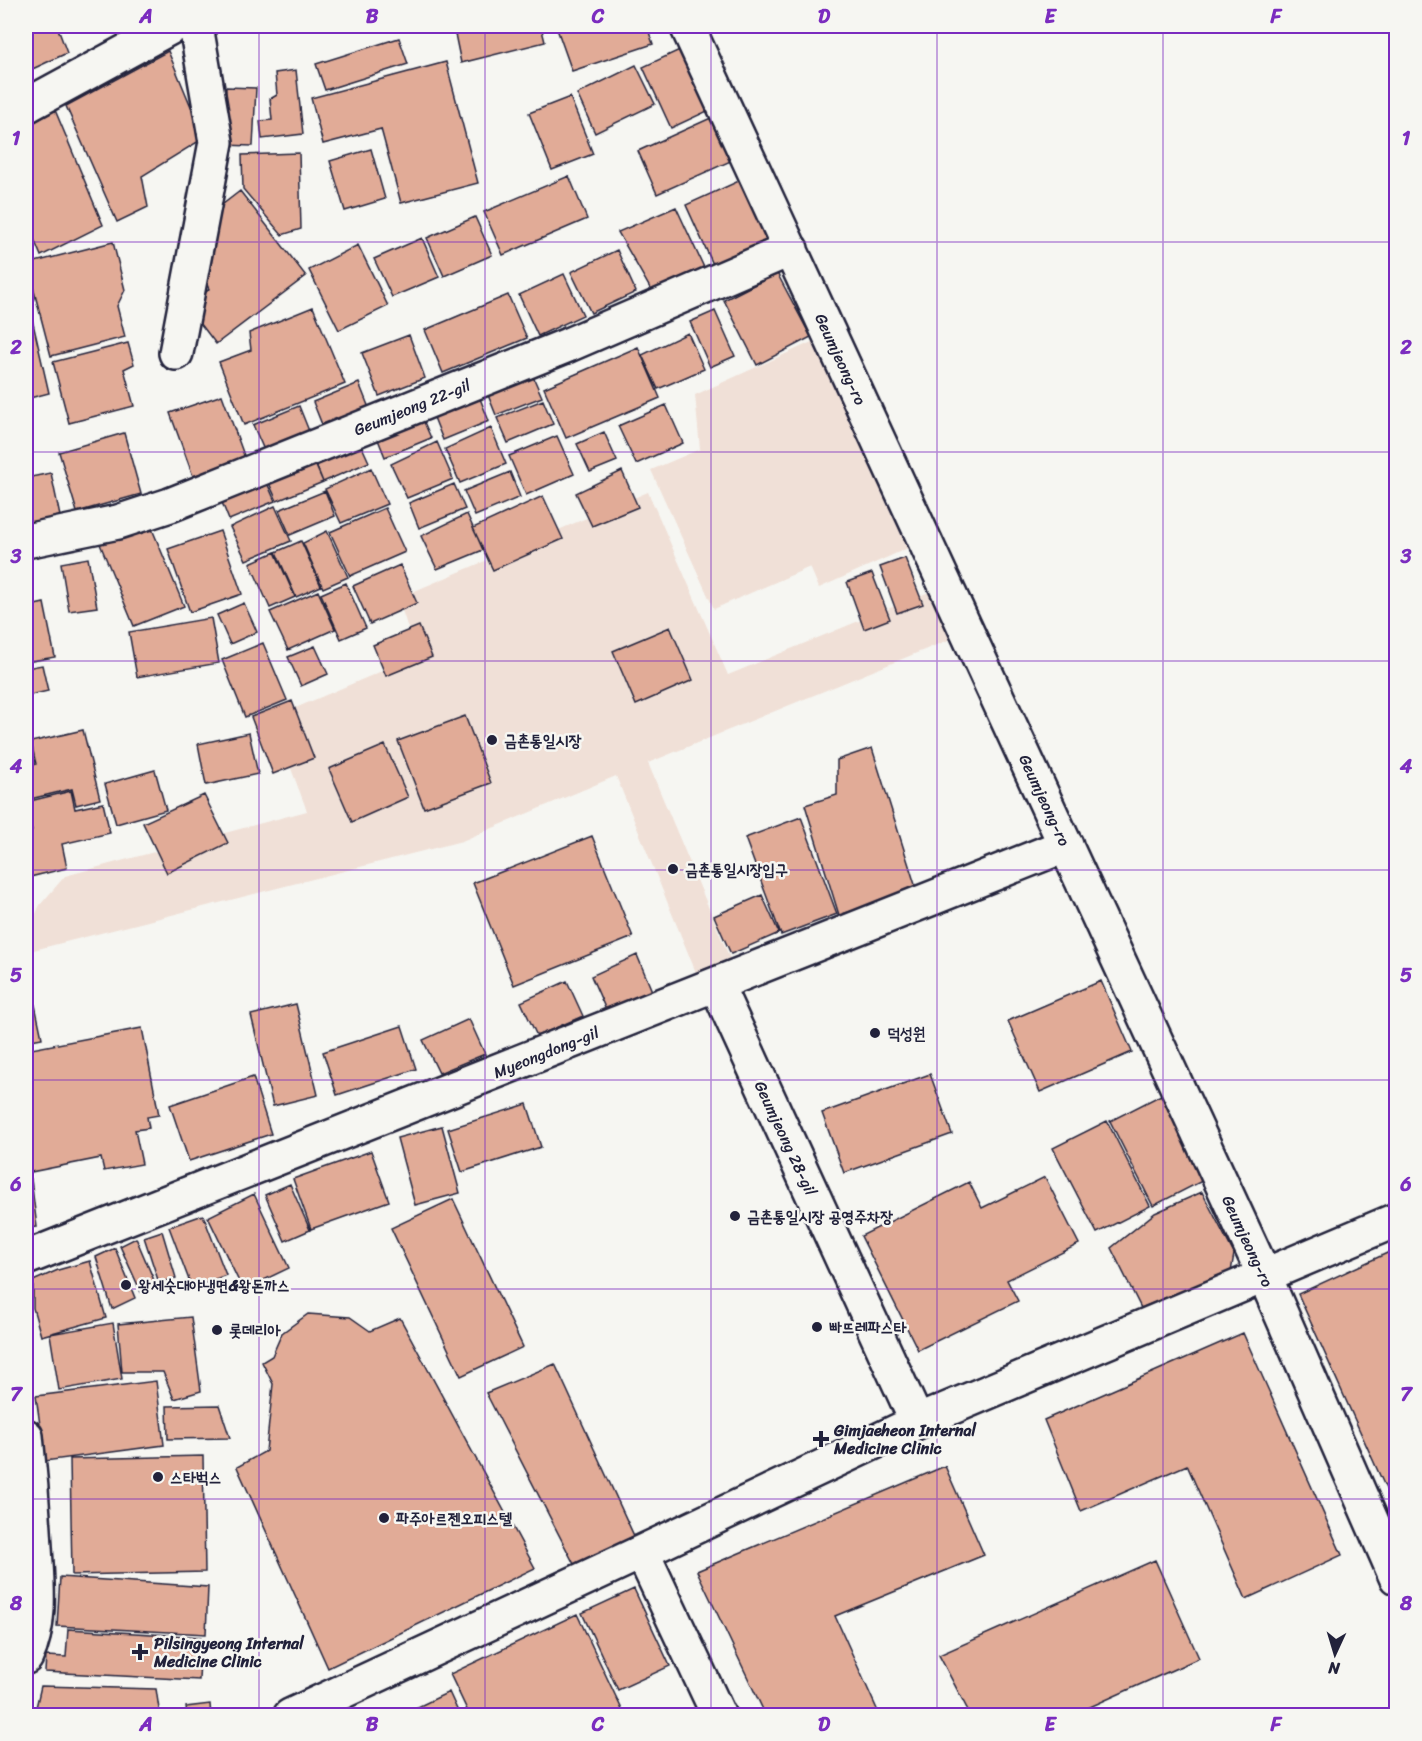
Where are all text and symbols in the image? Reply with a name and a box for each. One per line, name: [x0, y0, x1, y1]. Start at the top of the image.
text: A: [138, 0, 153, 34]
text: B: [366, 0, 379, 34]
text: C: [591, 0, 605, 34]
text: D: [818, 0, 831, 34]
text: E: [1044, 0, 1057, 34]
text: F: [1270, 0, 1283, 34]
text: 1: [12, 121, 21, 156]
text: 1: [1402, 121, 1411, 156]
street label: Geumjeong-ro: [806, 308, 875, 410]
text: 2: [9, 330, 22, 365]
text: 2: [1399, 330, 1412, 365]
street label: Geumjeong 22-gil: [349, 371, 475, 444]
text: 3: [10, 539, 22, 574]
text: 3: [1400, 539, 1412, 574]
place label: 금촌통일시장: [504, 726, 581, 755]
marker: 금촌통일시장: [485, 733, 499, 747]
text: 4: [9, 749, 23, 784]
street label: Geumjeong-ro: [1010, 749, 1079, 851]
text: 4: [1399, 749, 1413, 784]
place label: 금촌통일시장입구: [685, 855, 788, 884]
marker: 금촌통일시장입구: [666, 862, 680, 876]
text: 5: [10, 958, 22, 993]
text: 5: [1400, 958, 1412, 993]
street label: Myeongdong-gil: [489, 1018, 604, 1087]
place label: 덕성원: [887, 1019, 926, 1048]
marker: 덕성원: [868, 1026, 882, 1040]
street label: Geumjeong 28-gil: [746, 1076, 825, 1201]
text: 6: [9, 1167, 22, 1202]
text: 6: [1399, 1167, 1412, 1202]
street label: Geumjeong-ro: [1213, 1190, 1282, 1292]
place label: 금촌통일시장 공영주차장: [747, 1202, 893, 1231]
marker: 금촌통일시장 공영주차장: [728, 1209, 742, 1223]
place label: 왕세숫대야냉면&왕돈까스: [138, 1271, 290, 1300]
marker: 왕세숫대야냉면&왕돈까스: [119, 1278, 133, 1292]
place label: 빠뜨레파스타: [829, 1313, 907, 1342]
place label: 롯데리아: [229, 1316, 281, 1345]
marker: 빠뜨레파스타: [810, 1320, 824, 1334]
marker: 롯데리아: [210, 1323, 224, 1337]
text: 7: [10, 1377, 23, 1412]
text: 7: [1400, 1377, 1413, 1412]
place label: Gimjaeheon Internal Medicine Clinic: [833, 1416, 977, 1463]
marker: Gimjaeheon Internal Medicine Clinic: [812, 1430, 830, 1448]
place label: 스타벅스: [170, 1463, 222, 1492]
marker: 스타벅스: [151, 1470, 165, 1484]
place label: 파주아르젠오피스텔: [396, 1504, 513, 1533]
marker: 파주아르젠오피스텔: [377, 1511, 391, 1525]
text: 8: [9, 1586, 23, 1621]
text: 8: [1399, 1586, 1413, 1621]
north arrow: [1305, 1624, 1365, 1684]
place label: Pilsingyeong Internal Medicine Clinic: [153, 1629, 305, 1676]
marker: Pilsingyeong Internal Medicine Clinic: [131, 1643, 149, 1661]
text: N: [1327, 1654, 1342, 1683]
text: A: [138, 1707, 153, 1741]
text: B: [366, 1707, 379, 1741]
text: C: [591, 1707, 605, 1741]
text: D: [818, 1707, 831, 1741]
text: E: [1044, 1707, 1057, 1741]
text: F: [1270, 1707, 1283, 1741]

